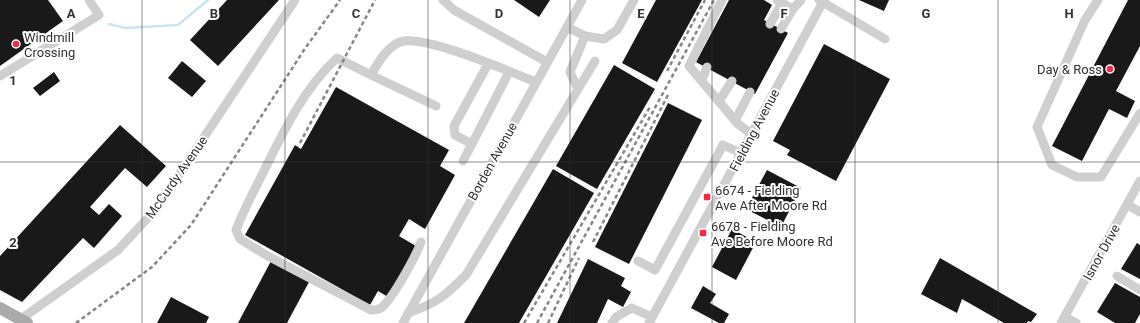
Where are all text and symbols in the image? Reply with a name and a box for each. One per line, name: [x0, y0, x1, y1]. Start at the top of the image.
text: A: [67, 6, 76, 21]
text: B: [210, 6, 218, 21]
text: C: [352, 6, 361, 21]
text: D: [495, 6, 503, 21]
text: E: [637, 6, 645, 21]
text: F: [780, 6, 788, 21]
text: G: [922, 6, 931, 21]
text: H: [1064, 6, 1074, 21]
place label: Windmill Crossing: [24, 30, 75, 60]
marker: Windmill Crossing: [11, 39, 21, 49]
place label: Day & Ross: [1037, 62, 1102, 77]
marker: Day & Ross: [1105, 64, 1115, 74]
text: 1: [9, 73, 17, 88]
street label: Fielding Avenue: [726, 86, 782, 174]
street label: Borden Avenue: [465, 119, 520, 203]
street label: McCurdy Avenue: [142, 133, 211, 221]
place label: 6674 - Fielding Ave After Moore Rd: [715, 183, 827, 213]
marker: 6674 - Fielding Ave After Moore Rd: [702, 192, 712, 202]
place label: 6678 - Fielding Ave Before Moore Rd: [711, 219, 833, 249]
street label: Isnor Drive: [1080, 222, 1123, 283]
marker: 6678 - Fielding Ave Before Moore Rd: [698, 228, 708, 238]
text: 2: [9, 235, 17, 250]

